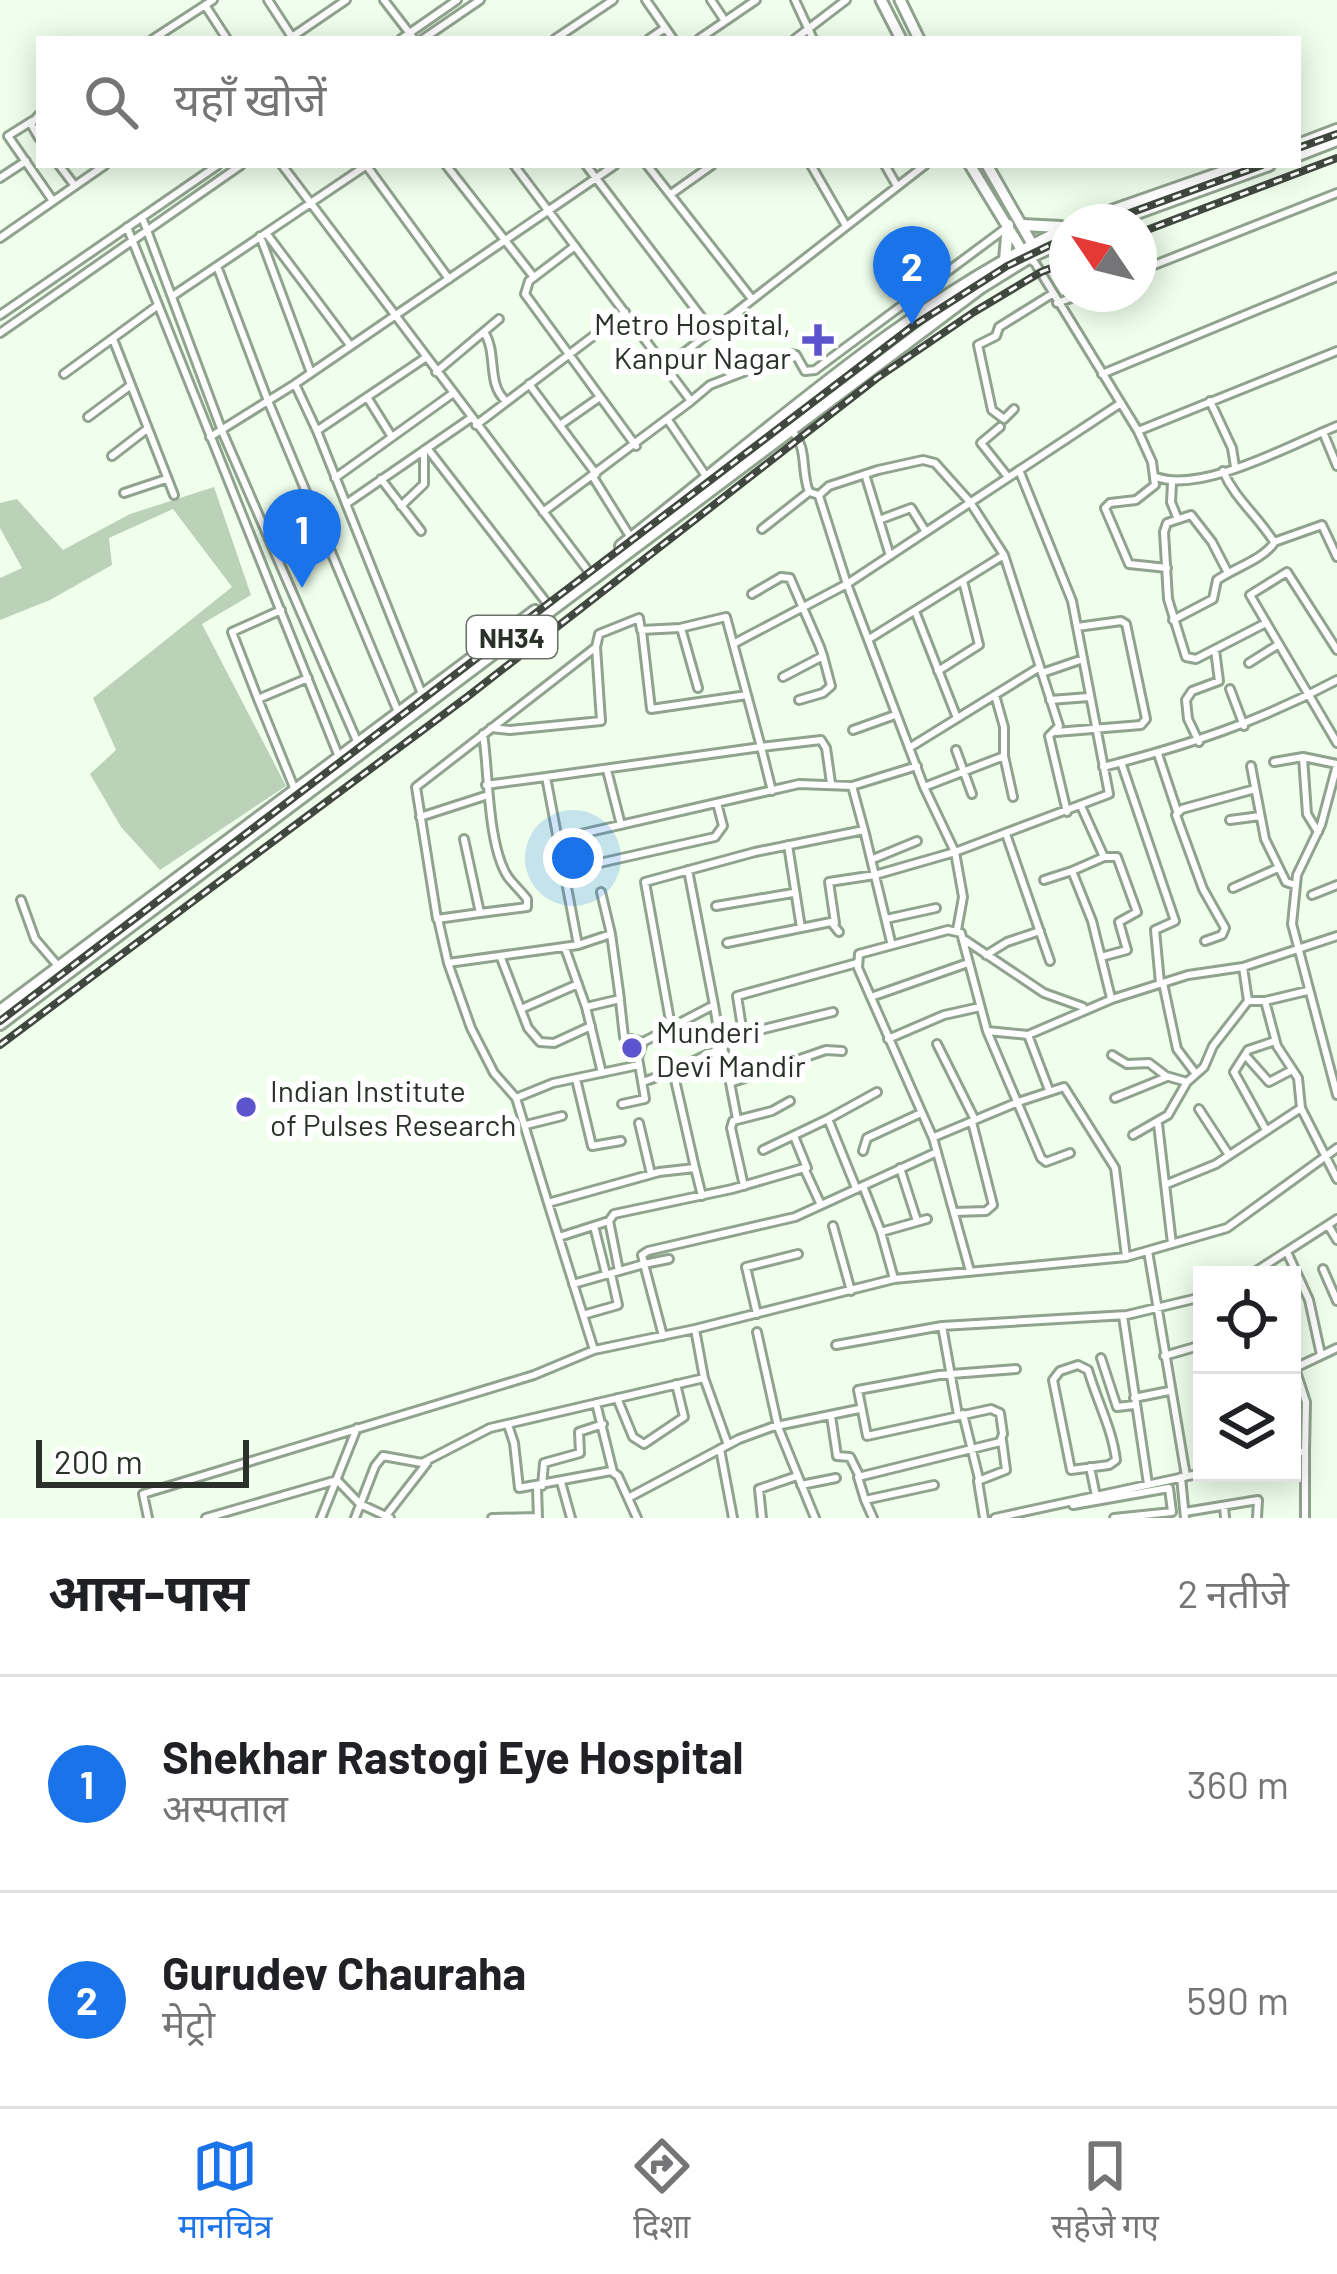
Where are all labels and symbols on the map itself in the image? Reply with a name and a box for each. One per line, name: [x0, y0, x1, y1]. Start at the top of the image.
north arrow: [1049, 204, 1157, 312]
pin: 2: [873, 226, 951, 325]
place label: Metro Hospital, Kanpur Nagar: [594, 305, 791, 375]
marker: Metro Hospital, Kanpur Nagar: [802, 324, 834, 356]
pin: 1: [263, 489, 341, 588]
road number: NH34: [467, 616, 557, 658]
your location: [543, 828, 603, 888]
place label: Munderi Devi Mandir: [656, 1013, 806, 1083]
marker: Munderi Devi Mandir: [619, 1035, 645, 1061]
place label: Indian Institute of Pulses Research: [270, 1072, 516, 1142]
marker: Indian Institute of Pulses Research: [233, 1094, 259, 1120]
scale bar: [36, 1434, 249, 1487]

